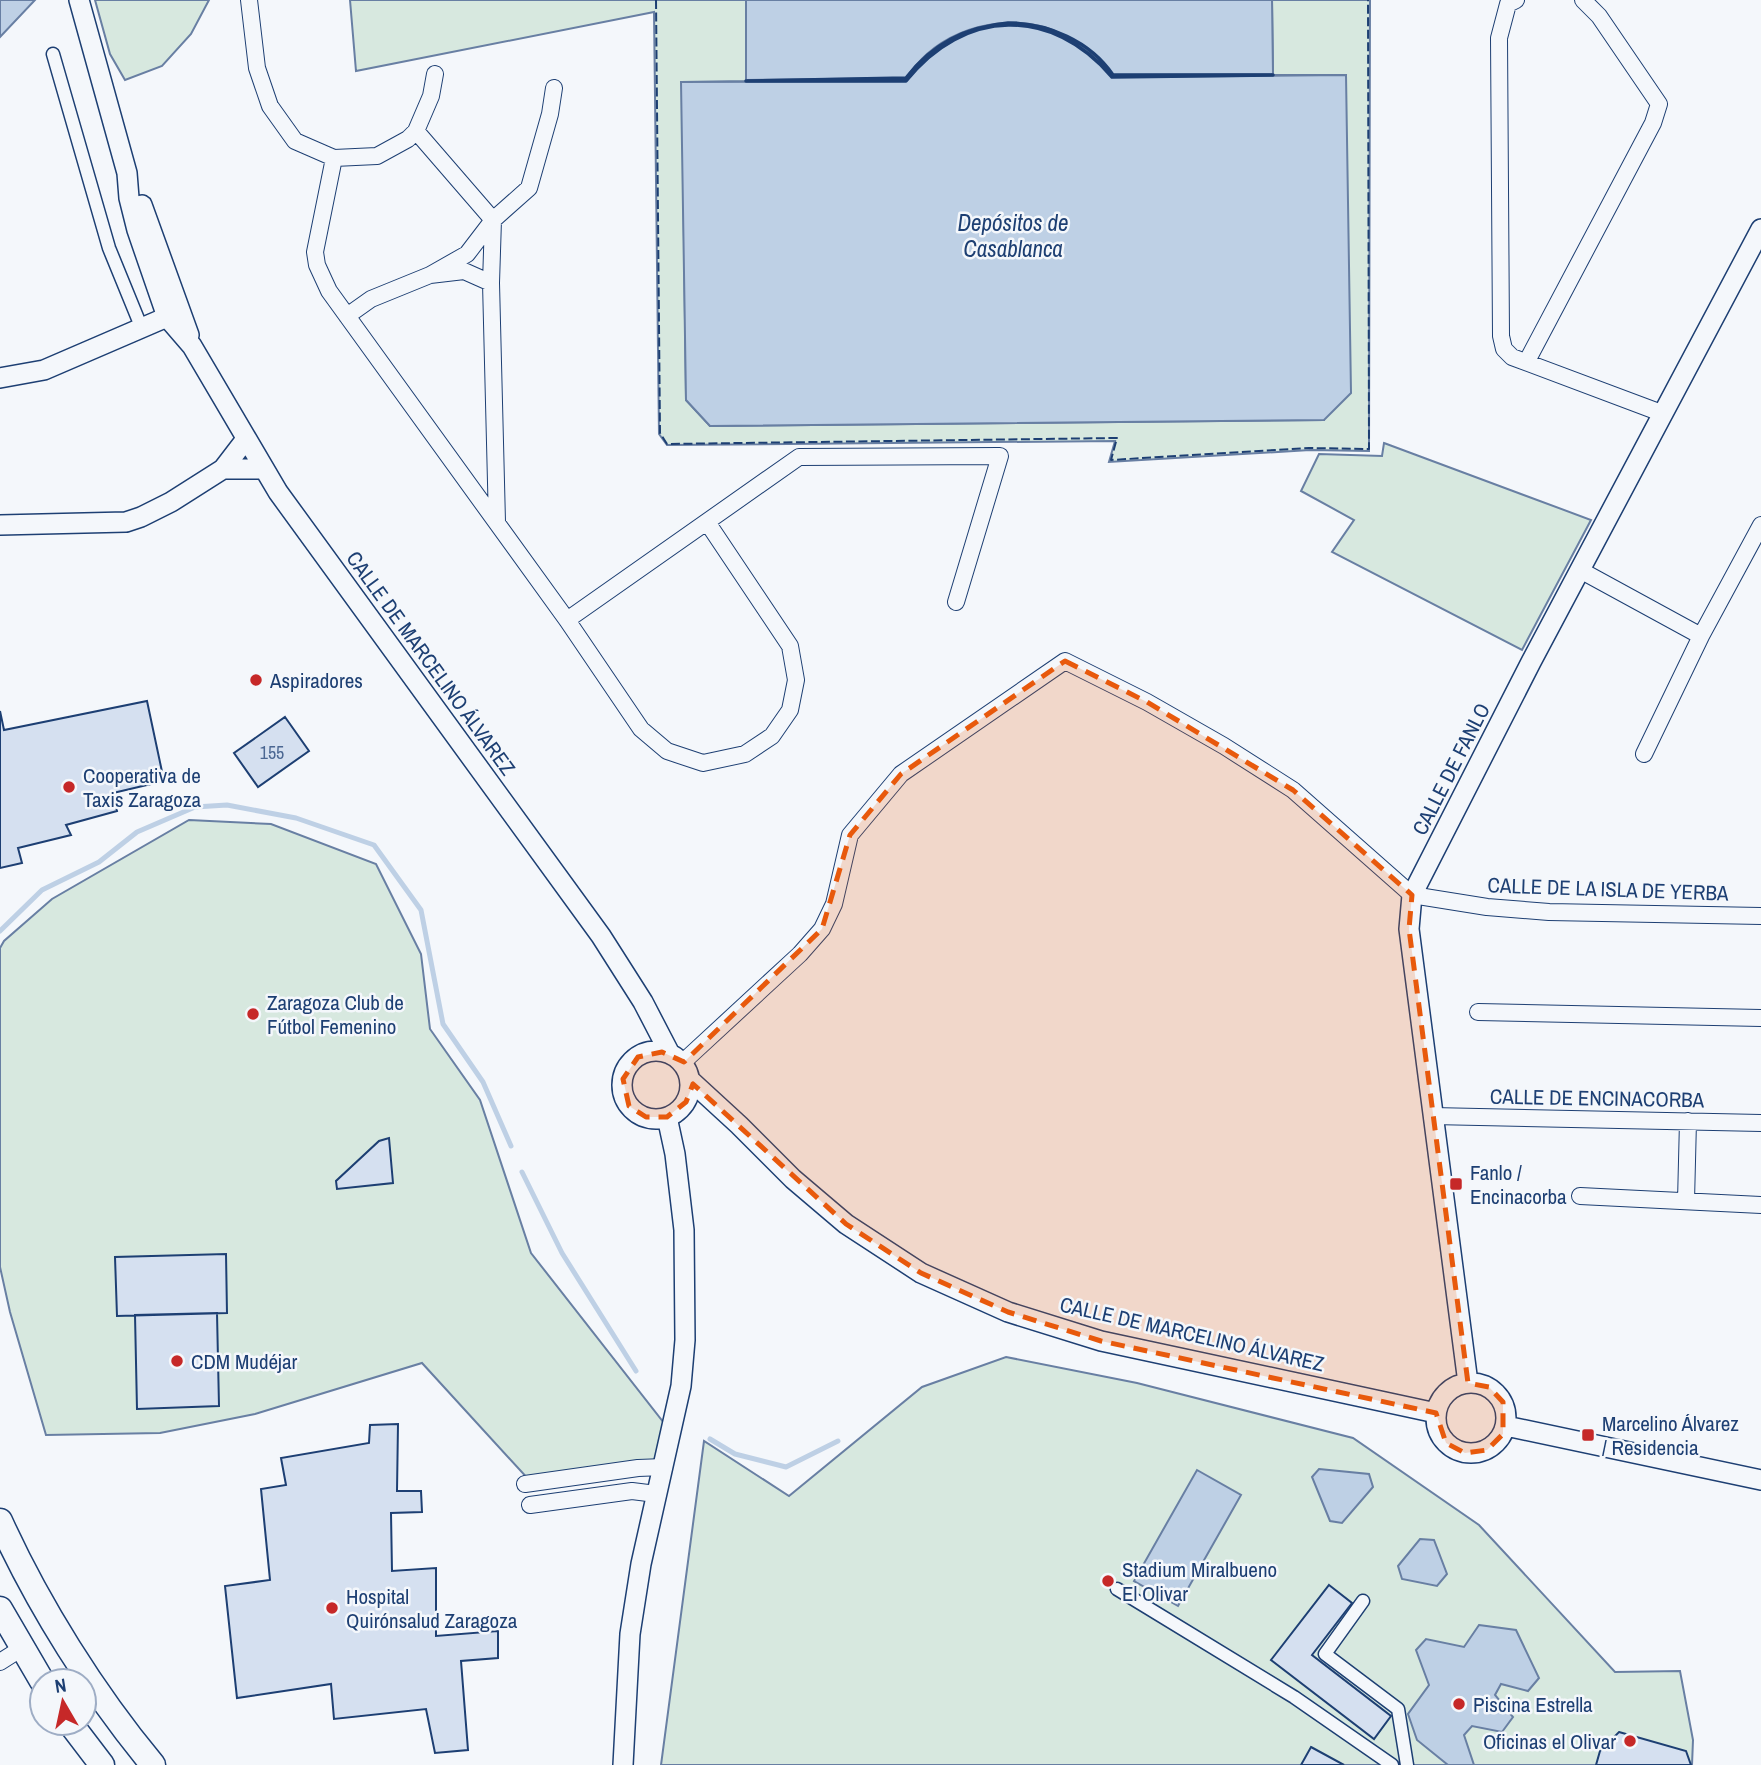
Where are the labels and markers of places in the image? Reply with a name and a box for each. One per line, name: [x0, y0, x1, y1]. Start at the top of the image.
place label: Aspiradores: [269, 666, 363, 695]
marker: Aspiradores: [248, 672, 264, 688]
place label: Cooperativa de Taxis Zaragoza: [83, 761, 201, 814]
marker: Cooperativa de Taxis Zaragoza: [61, 779, 77, 795]
place label: Zaragoza Club de Fútbol Femenino: [267, 988, 404, 1041]
marker: Zaragoza Club de Fútbol Femenino: [245, 1006, 261, 1022]
place label: Fanlo / Encinacorba: [1470, 1158, 1567, 1211]
marker: Fanlo / Encinacorba: [1448, 1176, 1464, 1192]
place label: CDM Mudéjar: [191, 1347, 297, 1376]
marker: CDM Mudéjar: [169, 1353, 185, 1369]
place label: Marcelino Álvarez / Residencia: [1602, 1409, 1739, 1462]
marker: Marcelino Álvarez / Residencia: [1580, 1427, 1596, 1443]
place label: Stadium Miralbueno El Olivar: [1122, 1555, 1277, 1608]
marker: Stadium Miralbueno El Olivar: [1100, 1573, 1116, 1589]
place label: Hospital Quirónsalud Zaragoza: [346, 1582, 518, 1635]
marker: Hospital Quirónsalud Zaragoza: [324, 1600, 340, 1616]
place label: Piscina Estrella: [1473, 1690, 1593, 1719]
marker: Piscina Estrella: [1451, 1696, 1467, 1712]
place label: Oficinas el Olivar: [1483, 1727, 1616, 1756]
marker: Oficinas el Olivar: [1622, 1733, 1638, 1749]

